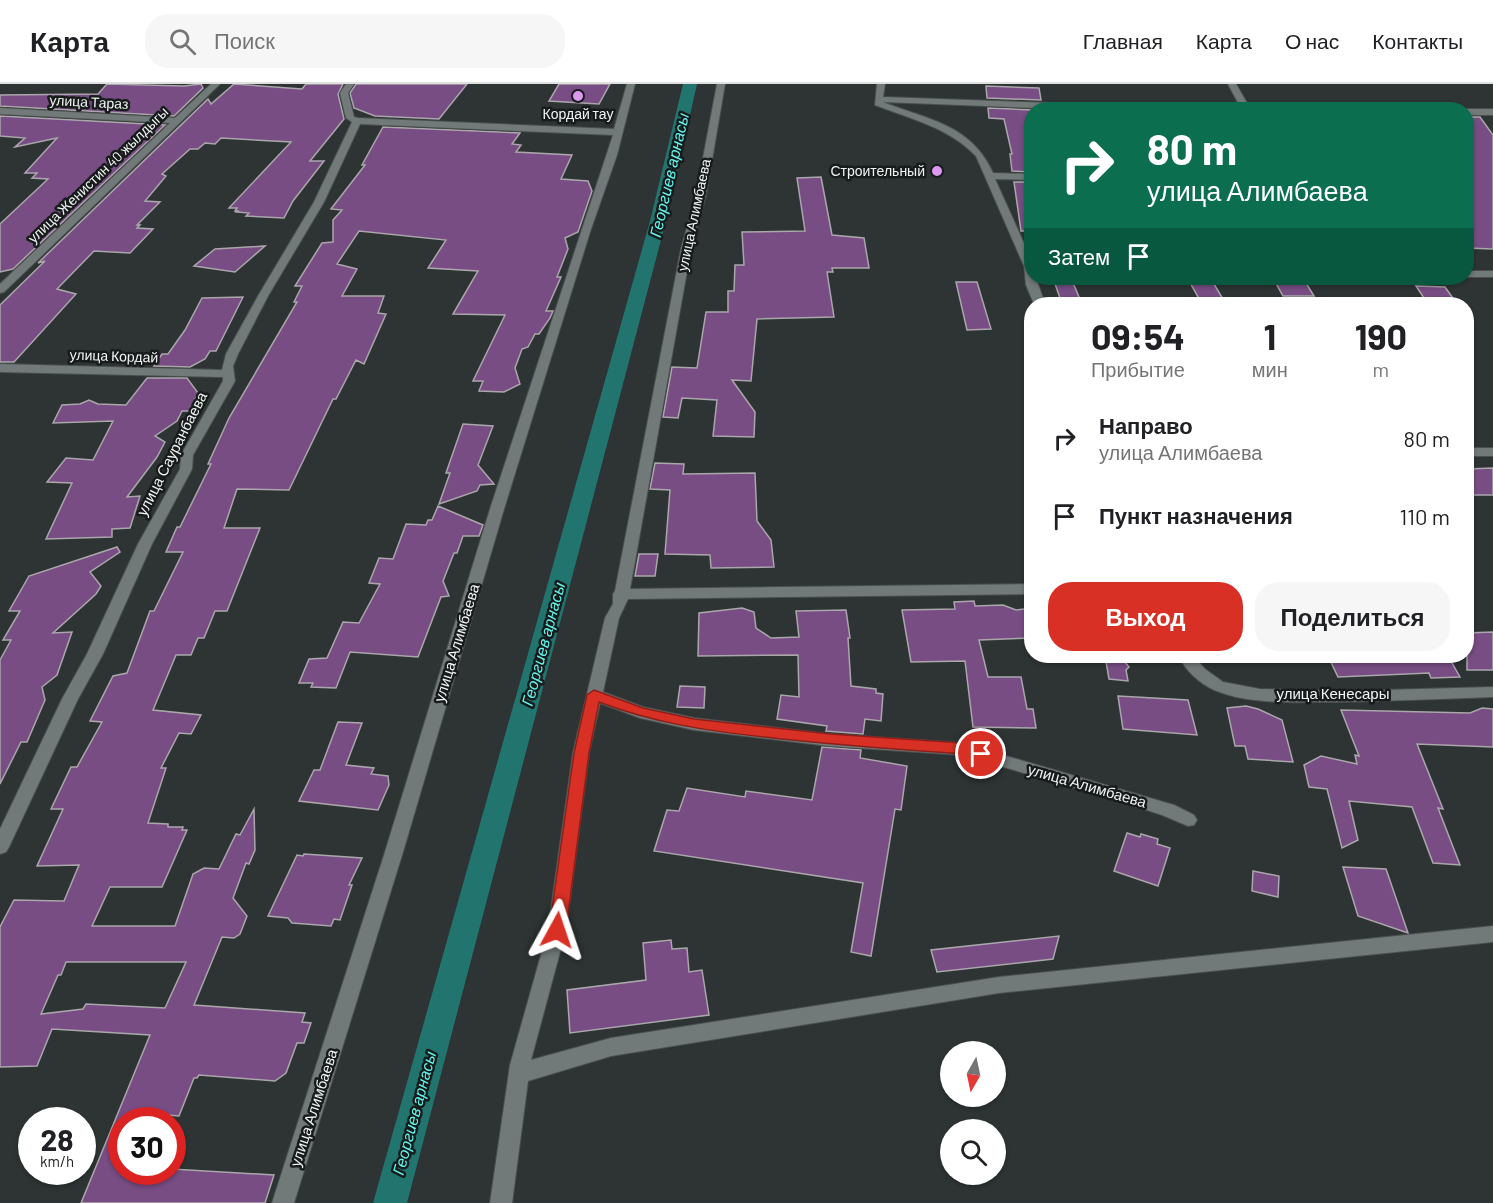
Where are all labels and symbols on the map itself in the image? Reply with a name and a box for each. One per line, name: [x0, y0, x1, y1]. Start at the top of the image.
marker: Кордай тау: [571, 89, 585, 103]
street label: улица Тараз: [49, 91, 129, 112]
street label: улица Женистин 40 жылдыгы: [24, 103, 171, 246]
place label: Кордай тау: [543, 105, 613, 122]
water label: Георгиев арнасы: [645, 111, 692, 239]
street label: улица Алимбаева: [673, 157, 714, 273]
place label: Строительный: [830, 162, 925, 179]
marker: Строительный: [930, 164, 944, 178]
street label: улица Кордай: [70, 345, 159, 366]
street label: улица Сауранбаева: [132, 388, 210, 519]
water label: Георгиев арнасы: [517, 580, 568, 708]
street label: улица Алимбаева: [430, 581, 483, 704]
street label: улица Кенесары: [1277, 684, 1389, 702]
pin: [955, 728, 1006, 779]
street label: улица Алимбаева: [1026, 759, 1149, 811]
position arrow: [525, 898, 589, 962]
north arrow: [940, 1041, 1006, 1107]
street label: улица Алимбаева: [286, 1046, 341, 1169]
water label: Георгиев арнасы: [388, 1049, 439, 1177]
speed limit sign: 30: [108, 1107, 186, 1185]

